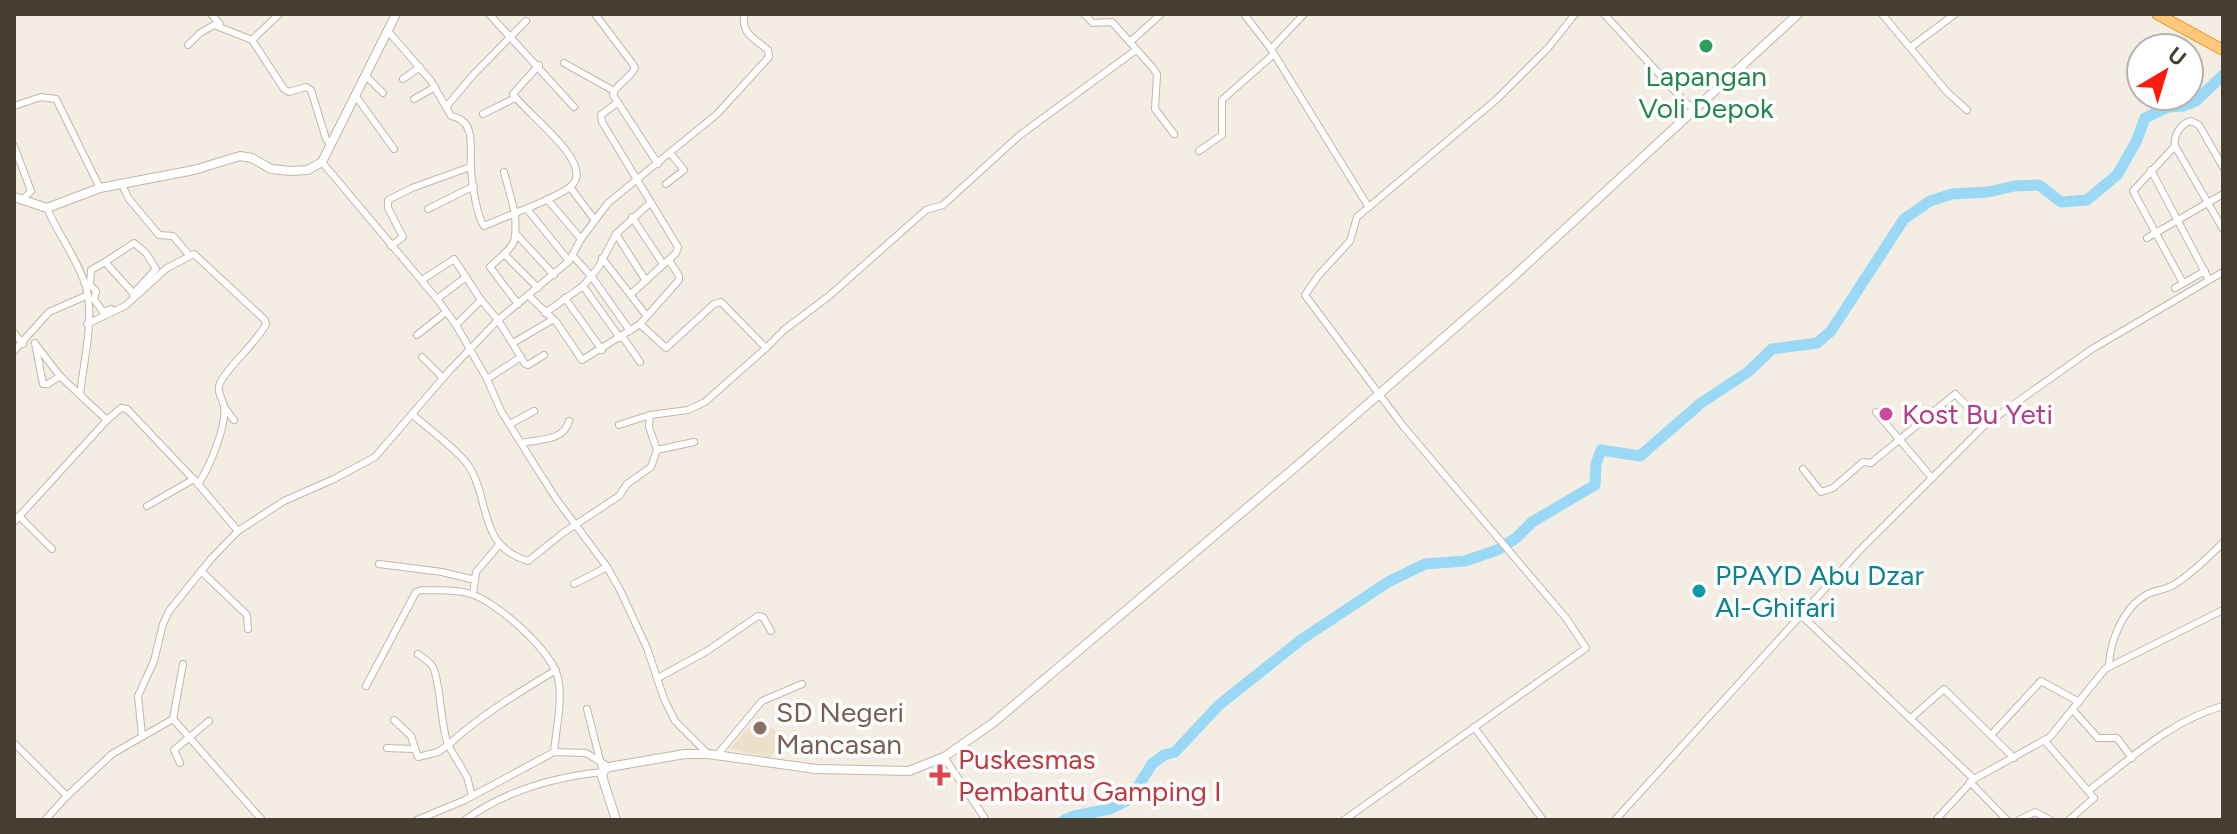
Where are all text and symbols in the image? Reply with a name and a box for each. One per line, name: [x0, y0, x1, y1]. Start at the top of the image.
north arrow: [2125, 32, 2205, 112]
marker: Lapangan Voli Depok: [1697, 37, 1715, 55]
text: U: [2163, 41, 2191, 72]
place label: Lapangan Voli Depok: [1638, 59, 1774, 125]
place label: Kost Bu Yeti: [1902, 397, 2053, 431]
marker: Kost Bu Yeti: [1877, 405, 1895, 423]
place label: PPAYD Abu Dzar Al-Ghifari: [1715, 558, 1924, 624]
marker: PPAYD Abu Dzar Al-Ghifari: [1690, 582, 1708, 600]
place label: SD Negeri Mancasan: [776, 695, 904, 761]
marker: SD Negeri Mancasan: [751, 719, 769, 737]
place label: Puskesmas Pembantu Gamping I: [958, 742, 1221, 808]
marker: Puskesmas Pembantu Gamping I: [929, 764, 951, 786]

